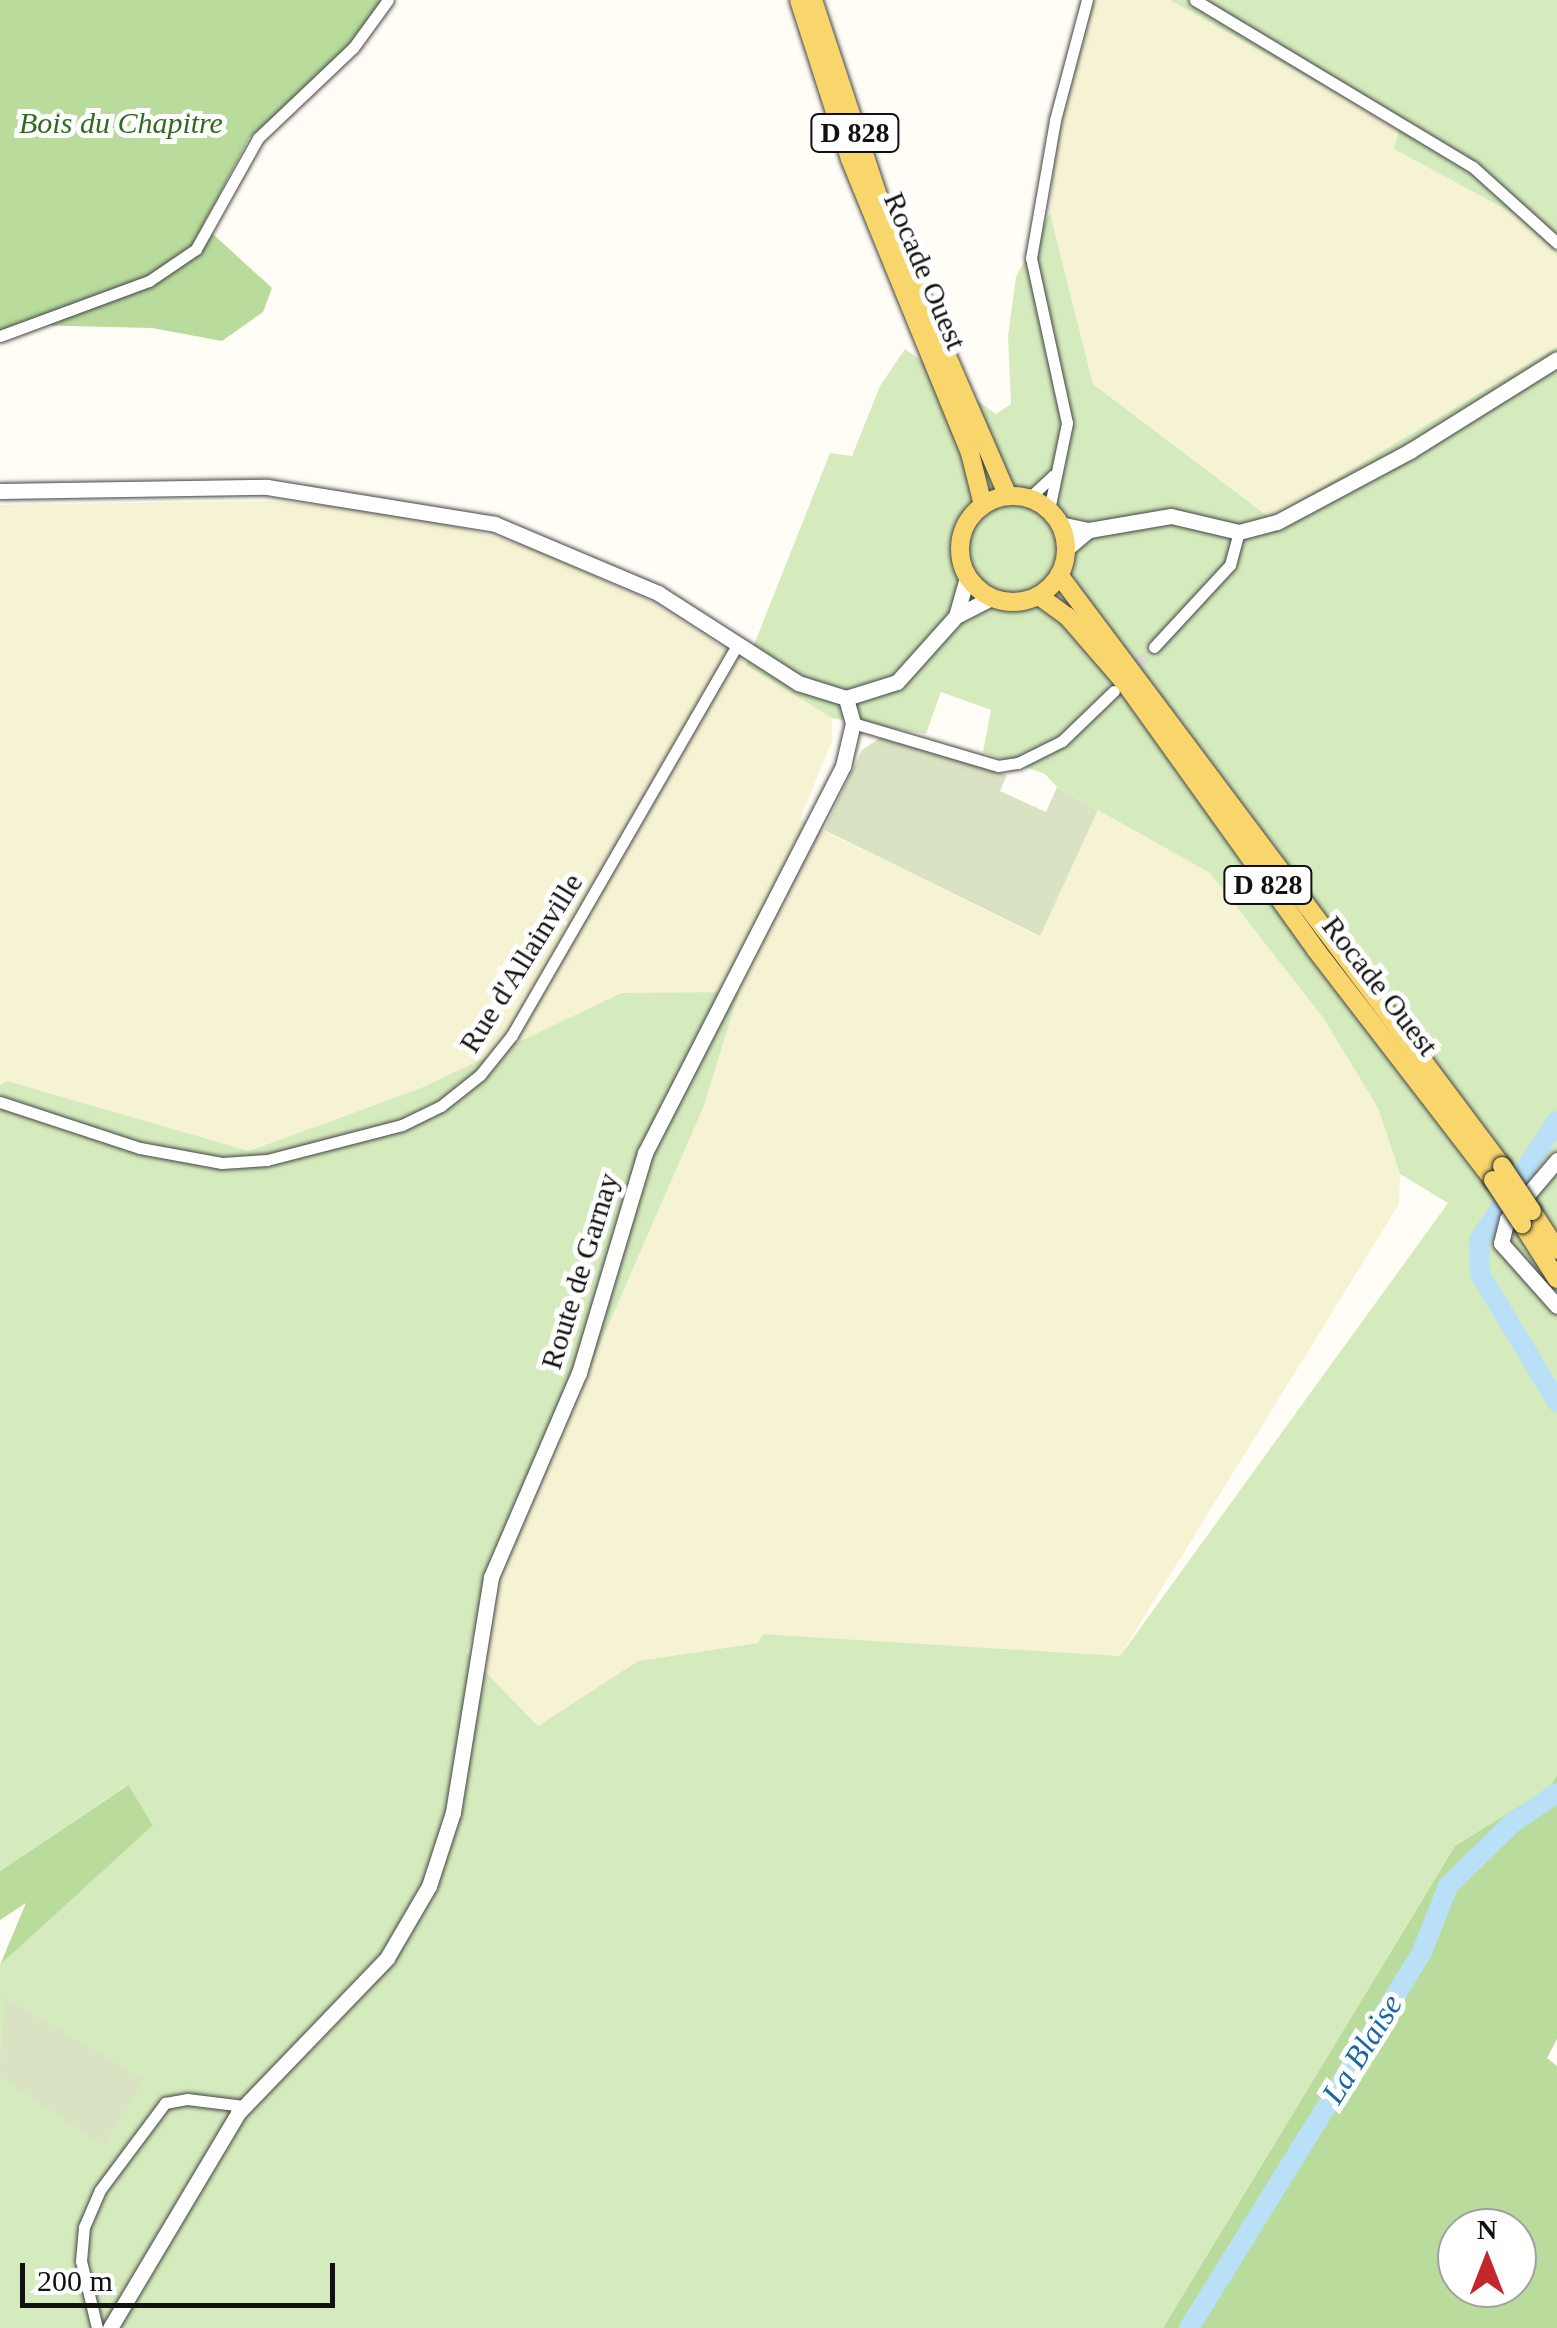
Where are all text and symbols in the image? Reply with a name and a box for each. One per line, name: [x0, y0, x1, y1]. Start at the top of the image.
park label: Bois du Chapitre: [19, 105, 223, 141]
road number: D 828: [810, 110, 900, 156]
street label: Rocade Ouest: [876, 187, 974, 355]
road number: D 828: [1223, 862, 1313, 908]
street label: Rue d'Allainville: [452, 867, 590, 1059]
street label: Rocade Ouest: [1314, 909, 1446, 1063]
street label: Route de Garnay: [533, 1169, 627, 1373]
water label: La Blaise: [1313, 1987, 1411, 2111]
north arrow: [1437, 2208, 1537, 2308]
text: N: [1477, 2214, 1497, 2245]
scale bar: [25, 2243, 340, 2305]
text: 200 m: [37, 2264, 113, 2297]

